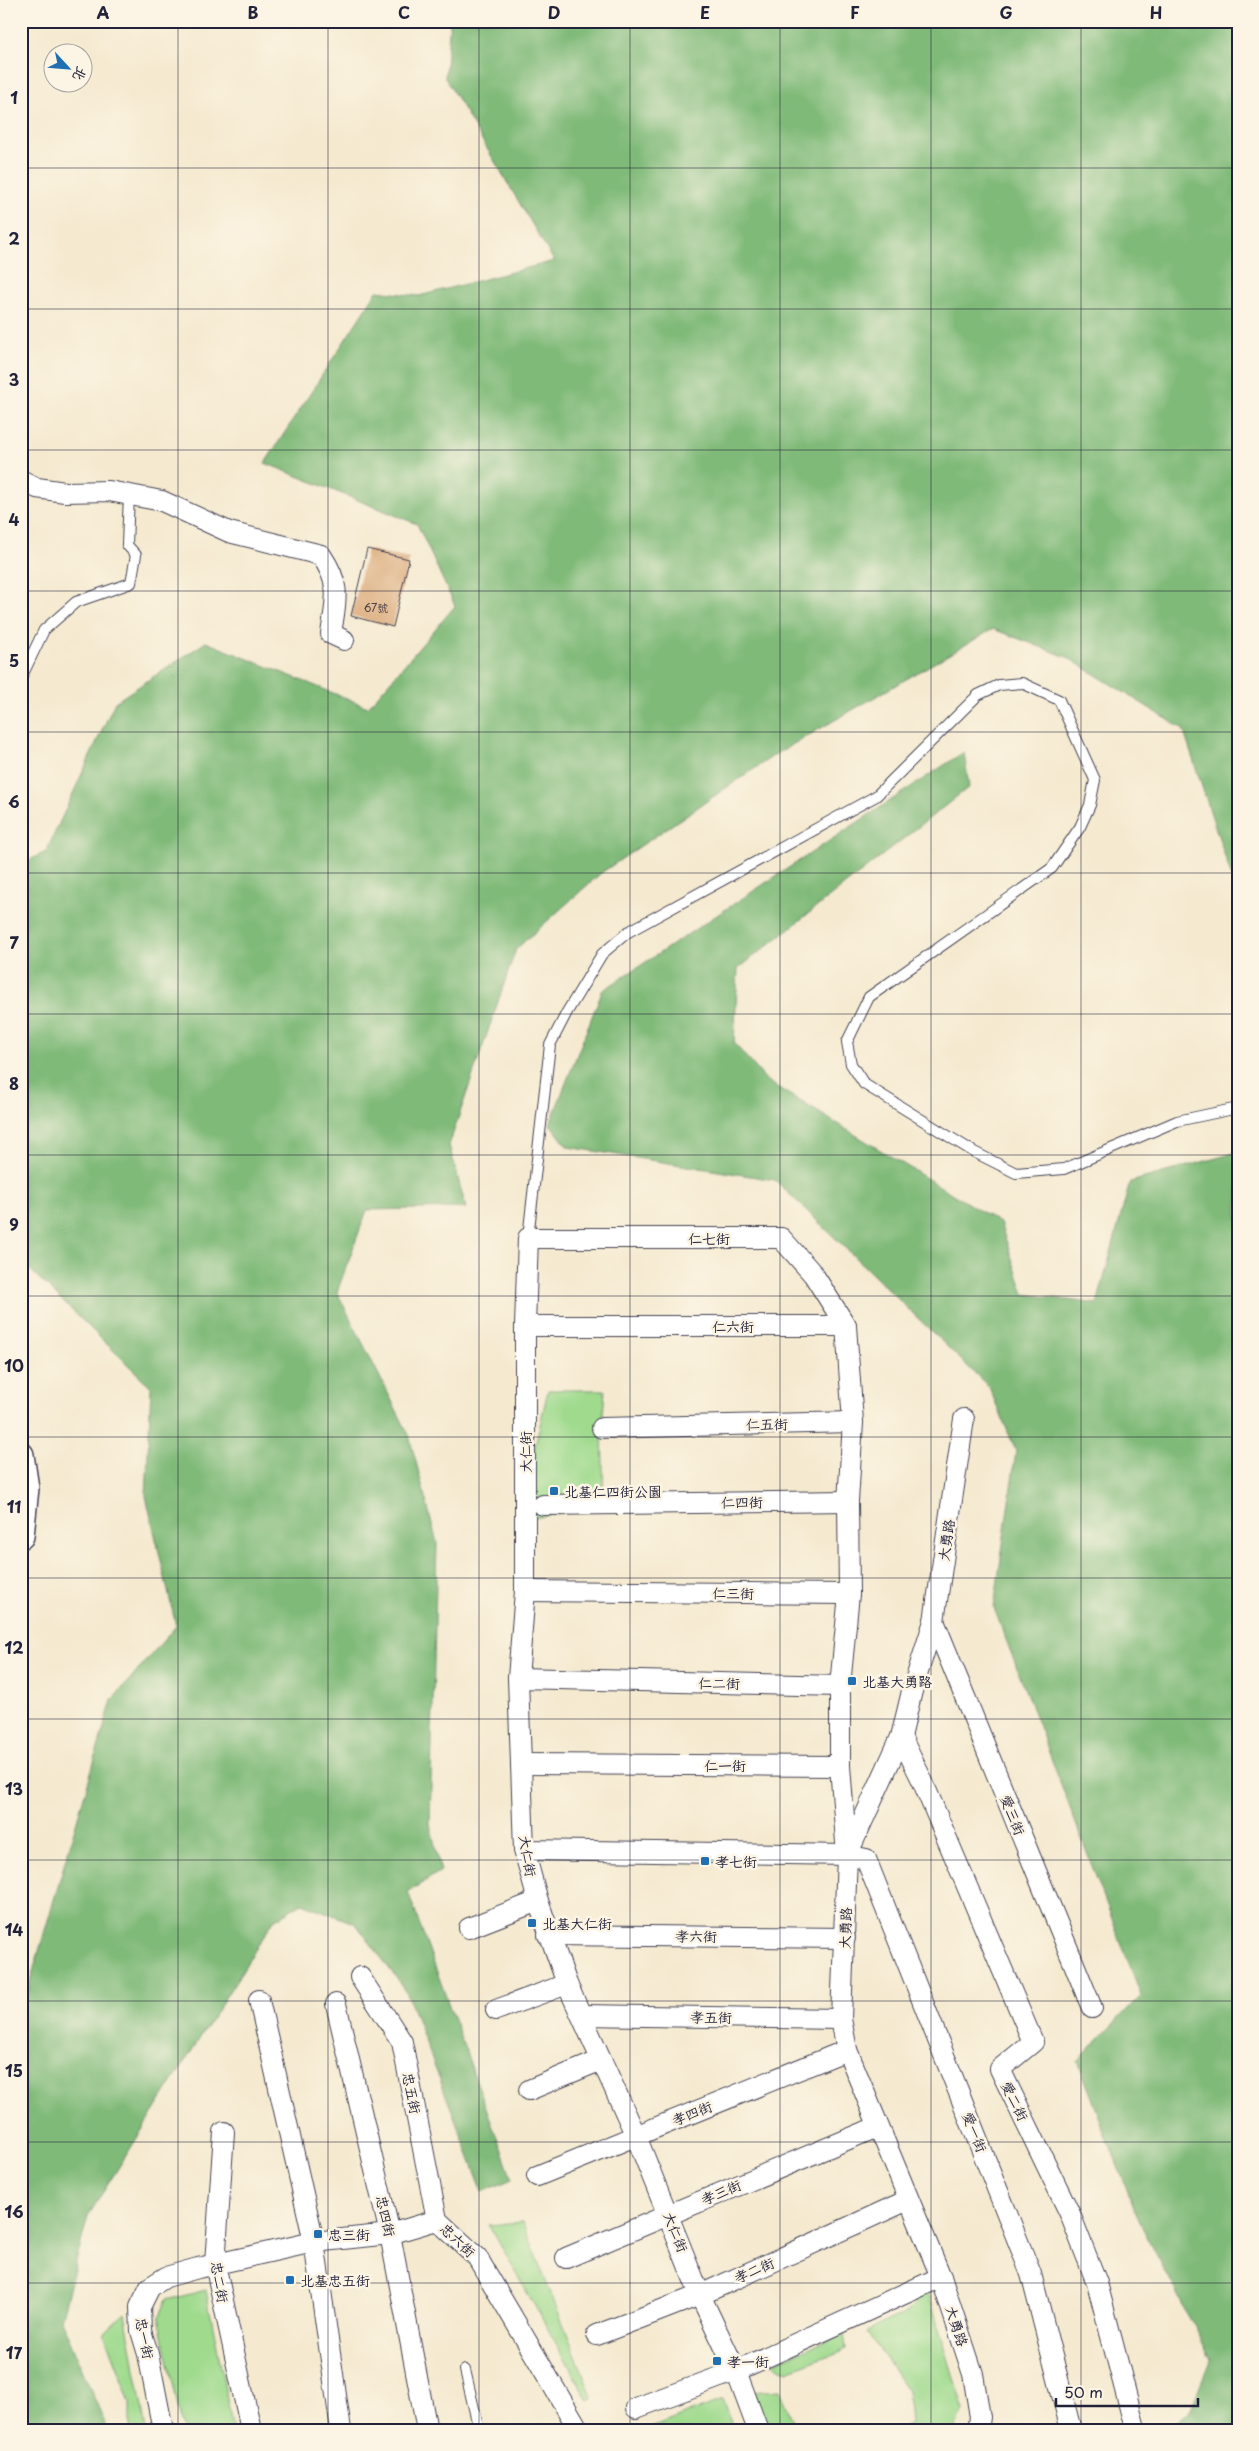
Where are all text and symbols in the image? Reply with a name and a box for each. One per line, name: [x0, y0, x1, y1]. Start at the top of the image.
text: A: [97, 0, 110, 24]
text: B: [248, 0, 259, 24]
text: C: [398, 0, 410, 24]
text: D: [548, 0, 560, 24]
text: E: [700, 0, 710, 24]
text: F: [850, 0, 860, 24]
text: G: [999, 0, 1013, 24]
text: H: [1150, 0, 1162, 24]
north arrow: [42, 42, 92, 92]
text: 北: [68, 63, 93, 85]
text: 1: [10, 85, 18, 109]
text: 2: [8, 226, 20, 250]
text: 3: [9, 367, 19, 391]
text: 4: [9, 507, 20, 531]
house number: 67號: [364, 599, 388, 616]
text: 5: [9, 648, 19, 672]
text: 6: [8, 789, 20, 813]
text: 7: [9, 930, 19, 954]
text: 8: [9, 1071, 19, 1095]
text: 9: [9, 1212, 19, 1236]
street label: 仁七街: [688, 1228, 730, 1249]
street label: 仁六街: [712, 1316, 754, 1337]
text: 10: [4, 1353, 24, 1377]
street label: 仁五街: [746, 1413, 788, 1435]
street label: 大仁街: [515, 1431, 536, 1473]
place label: 北基仁四街公園: [564, 1481, 662, 1502]
marker: 北基仁四街公園: [548, 1485, 560, 1497]
street label: 仁四街: [721, 1491, 763, 1513]
text: 11: [7, 1494, 21, 1518]
street label: 大勇路: [933, 1518, 959, 1562]
street label: 仁三街: [712, 1582, 754, 1604]
text: 12: [5, 1635, 23, 1659]
place label: 北基大勇路: [862, 1671, 932, 1692]
street label: 仁二街: [698, 1672, 740, 1694]
marker: 北基大勇路: [846, 1675, 858, 1687]
street label: 仁一街: [704, 1755, 746, 1776]
text: 13: [5, 1776, 23, 1800]
street label: 愛三街: [995, 1792, 1031, 1838]
street label: 大仁街: [514, 1833, 542, 1879]
place label: 孝七街: [715, 1851, 757, 1872]
marker: 孝七街: [699, 1855, 711, 1867]
street label: 大勇路: [834, 1907, 856, 1949]
place label: 北基大仁街: [542, 1913, 612, 1934]
text: 14: [5, 1917, 23, 1941]
marker: 北基大仁街: [526, 1917, 538, 1929]
street label: 孝六街: [675, 1925, 717, 1947]
street label: 孝五街: [690, 2006, 732, 2028]
text: 15: [5, 2058, 23, 2082]
street label: 忠五街: [398, 2070, 426, 2116]
street label: 愛二街: [996, 2078, 1034, 2124]
street label: 孝四街: [669, 2095, 715, 2131]
street label: 愛一街: [957, 2109, 993, 2155]
street label: 孝三街: [698, 2174, 744, 2210]
street label: 忠四街: [371, 2193, 401, 2239]
text: 16: [5, 2199, 23, 2223]
street label: 大仁街: [658, 2209, 694, 2255]
street label: 忠六街: [435, 2218, 481, 2262]
place label: 忠三街: [328, 2224, 370, 2245]
marker: 忠三街: [312, 2228, 324, 2240]
street label: 孝二街: [731, 2252, 777, 2288]
street label: 忠二街: [206, 2259, 234, 2305]
place label: 北基忠五街: [300, 2270, 370, 2291]
marker: 北基忠五街: [284, 2274, 296, 2286]
street label: 大勇路: [941, 2303, 973, 2349]
street label: 忠一街: [131, 2315, 159, 2361]
text: 17: [6, 2340, 23, 2364]
place label: 孝一街: [727, 2351, 769, 2372]
marker: 孝一街: [711, 2355, 723, 2367]
scale bar: [1056, 2376, 1199, 2408]
text: 50 m: [1064, 2380, 1103, 2403]

